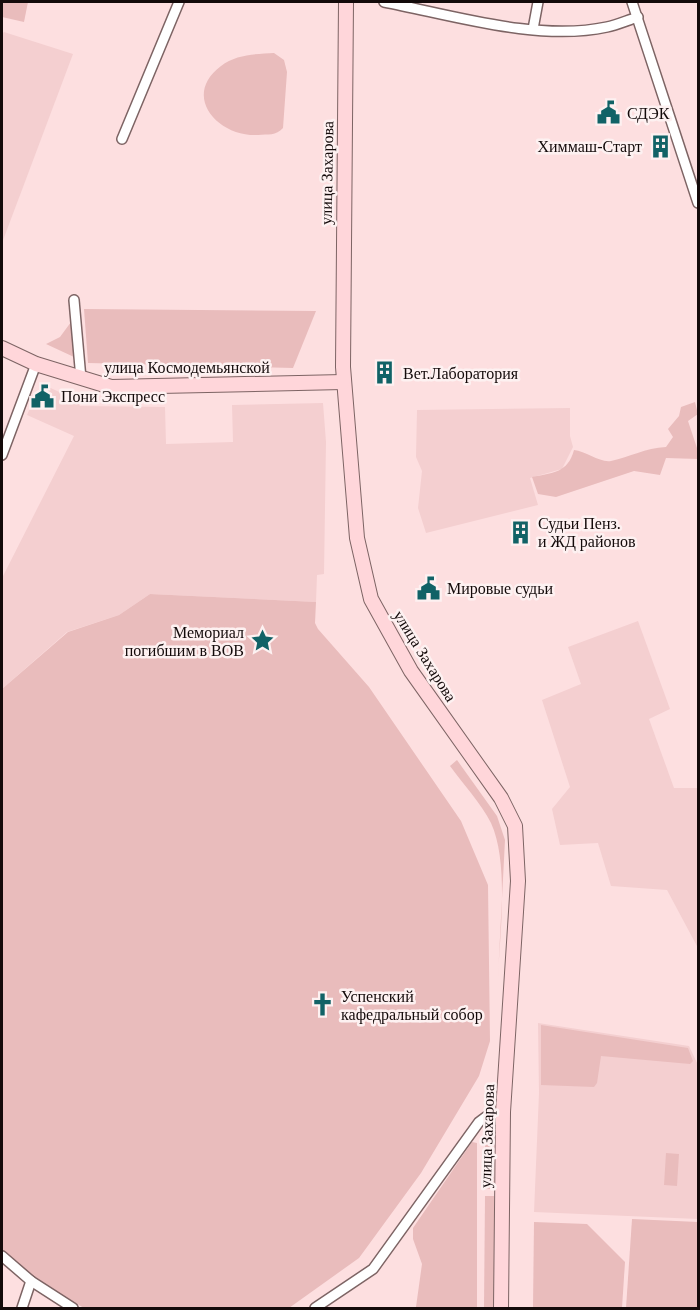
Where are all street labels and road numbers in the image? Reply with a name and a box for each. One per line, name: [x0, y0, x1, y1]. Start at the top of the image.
street label: улица Захарова: [318, 121, 337, 225]
street label: улица Космодемьянской: [104, 359, 270, 377]
street label: улица Захарова: [389, 607, 460, 705]
street label: улица Захарова: [477, 1084, 498, 1188]

